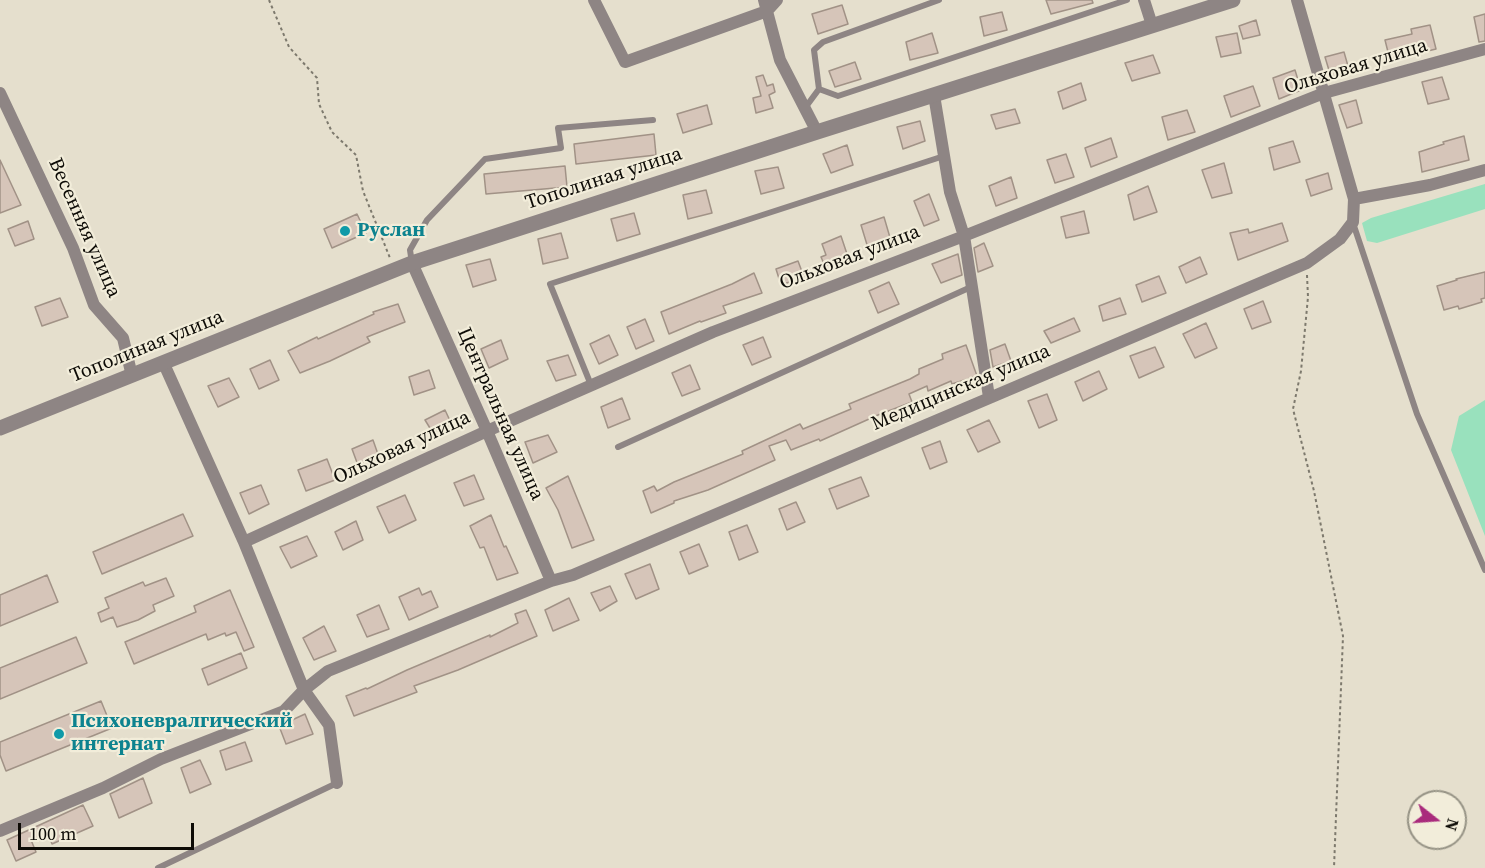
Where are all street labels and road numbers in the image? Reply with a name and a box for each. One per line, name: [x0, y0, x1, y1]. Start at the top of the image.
street label: Ольховая улица: [1282, 34, 1430, 100]
street label: Тополиная улица: [523, 142, 685, 216]
street label: Весенняя улица: [42, 154, 126, 302]
street label: Ольховая улица: [776, 220, 924, 296]
street label: Тополиная улица: [67, 305, 227, 389]
street label: Центральная улица: [451, 324, 549, 504]
street label: Медицинская улица: [868, 339, 1054, 437]
street label: Ольховая улица: [330, 406, 474, 490]

